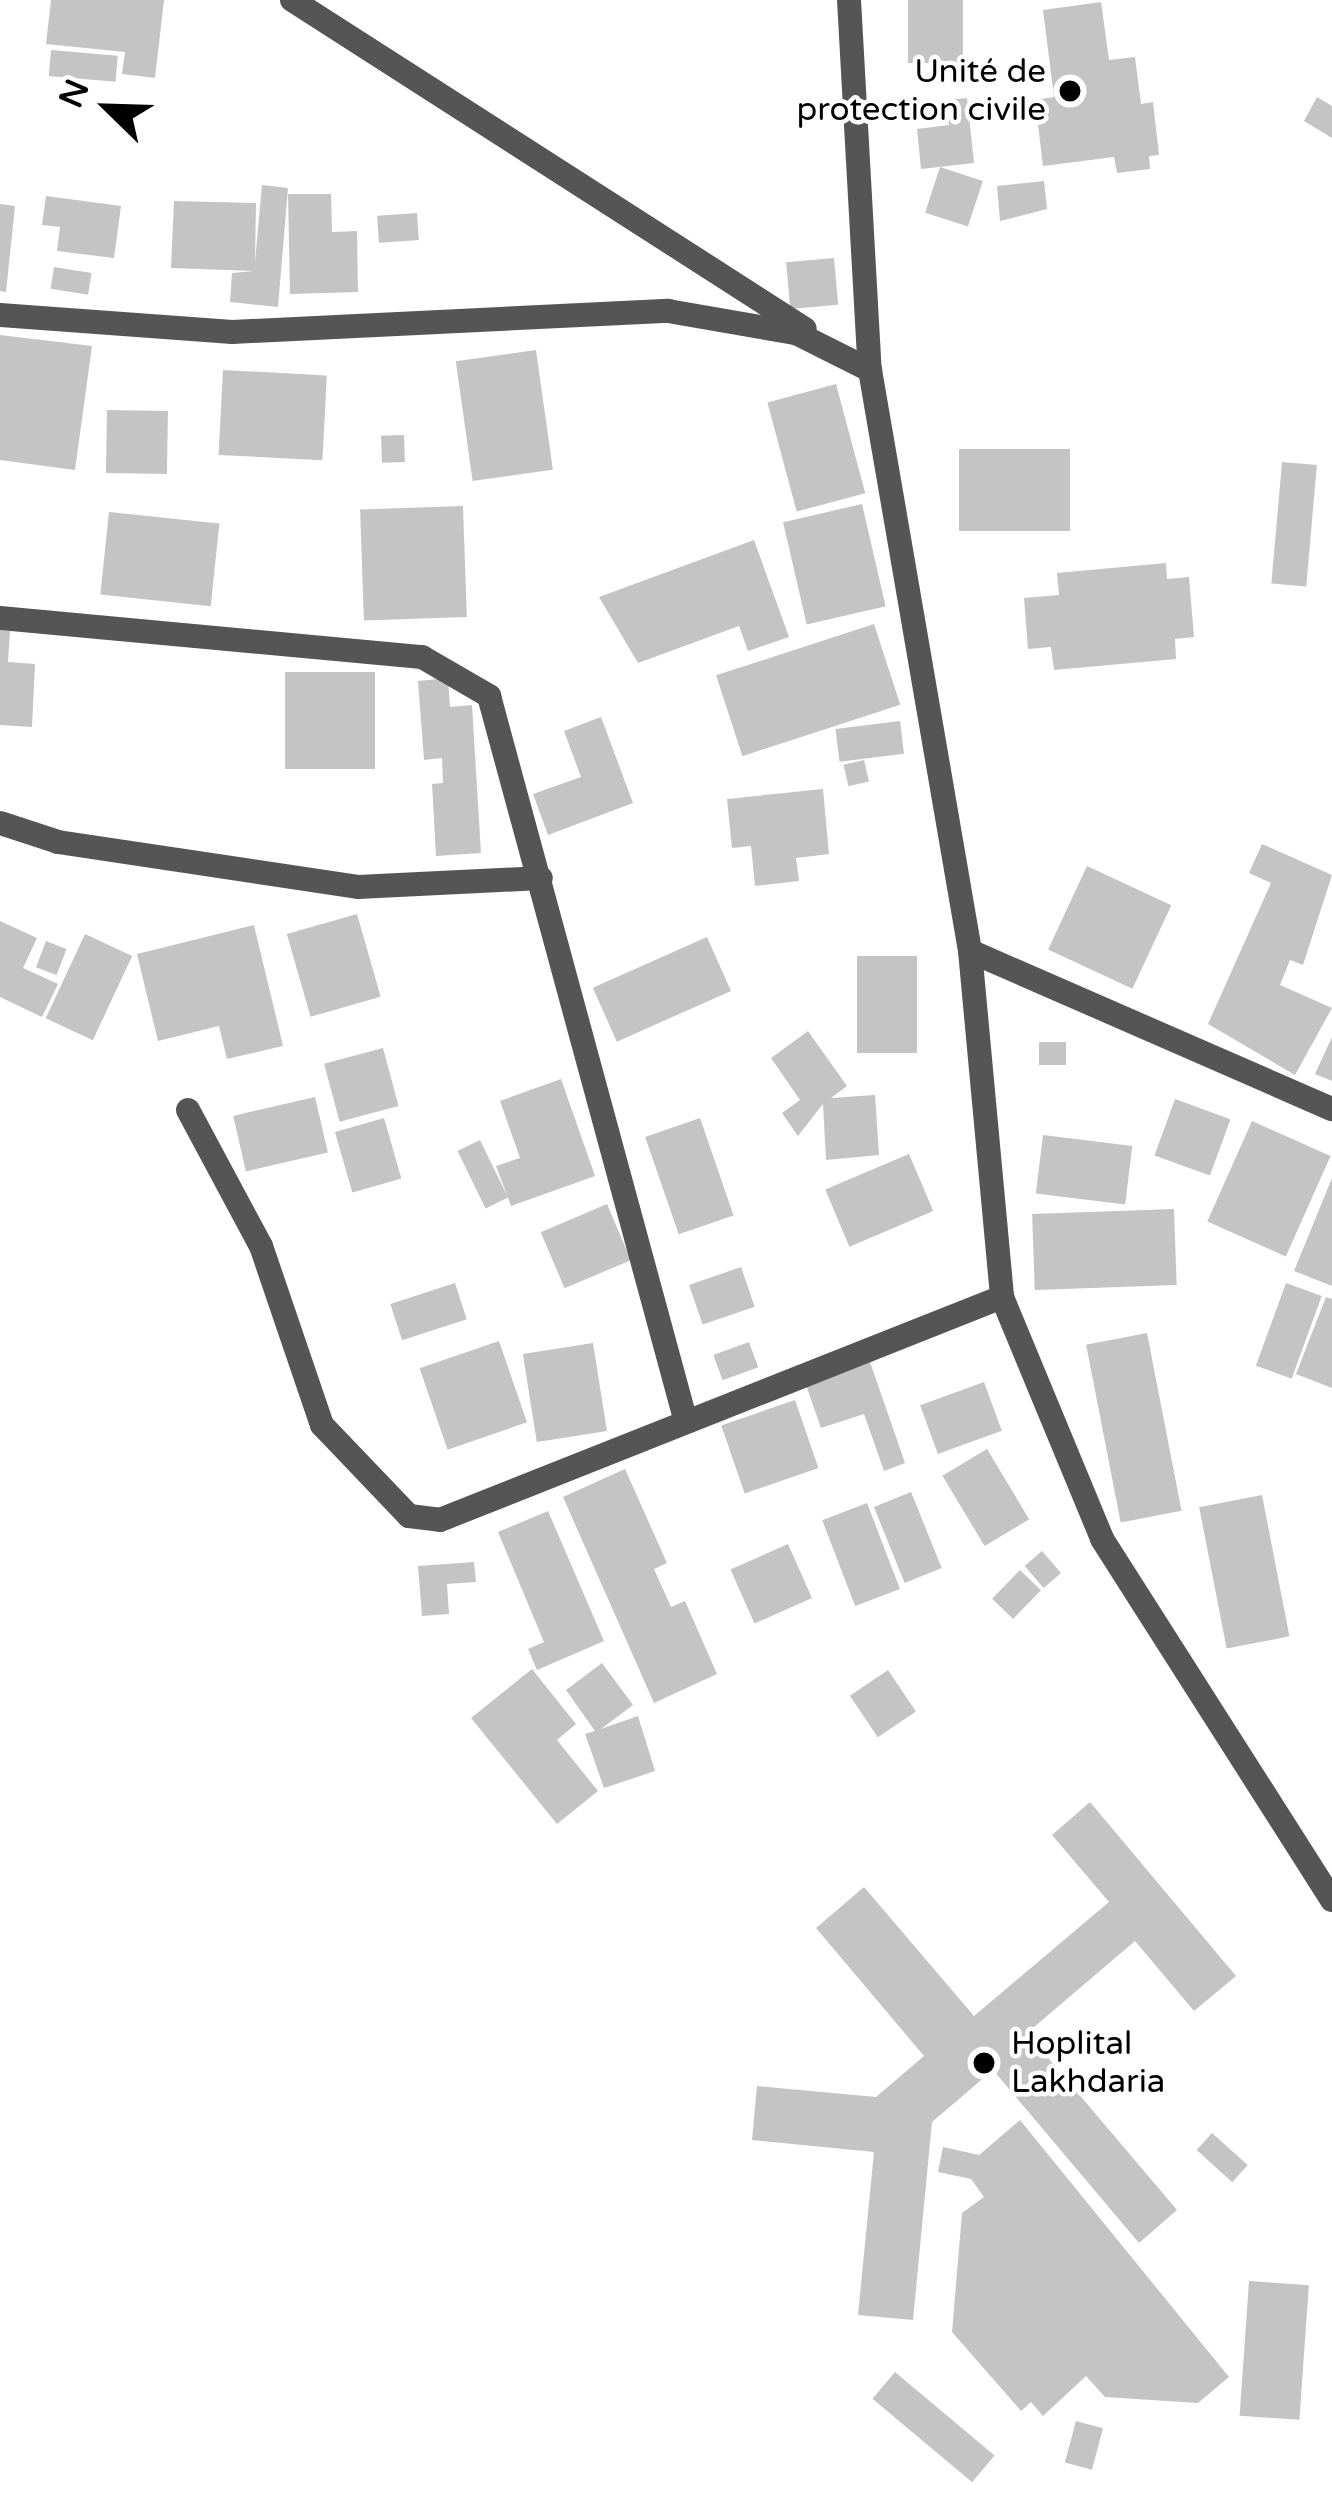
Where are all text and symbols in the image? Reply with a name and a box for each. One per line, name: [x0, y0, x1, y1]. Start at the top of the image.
north arrow: [48, 48, 168, 168]
place label: Unité de protection civile: [796, 52, 1046, 130]
text: N: [51, 74, 98, 114]
marker: Unité de protection civile: [1057, 78, 1083, 104]
place label: Hoplital Lakhdaria: [1011, 2024, 1165, 2102]
marker: Hoplital Lakhdaria: [968, 2047, 1000, 2079]

